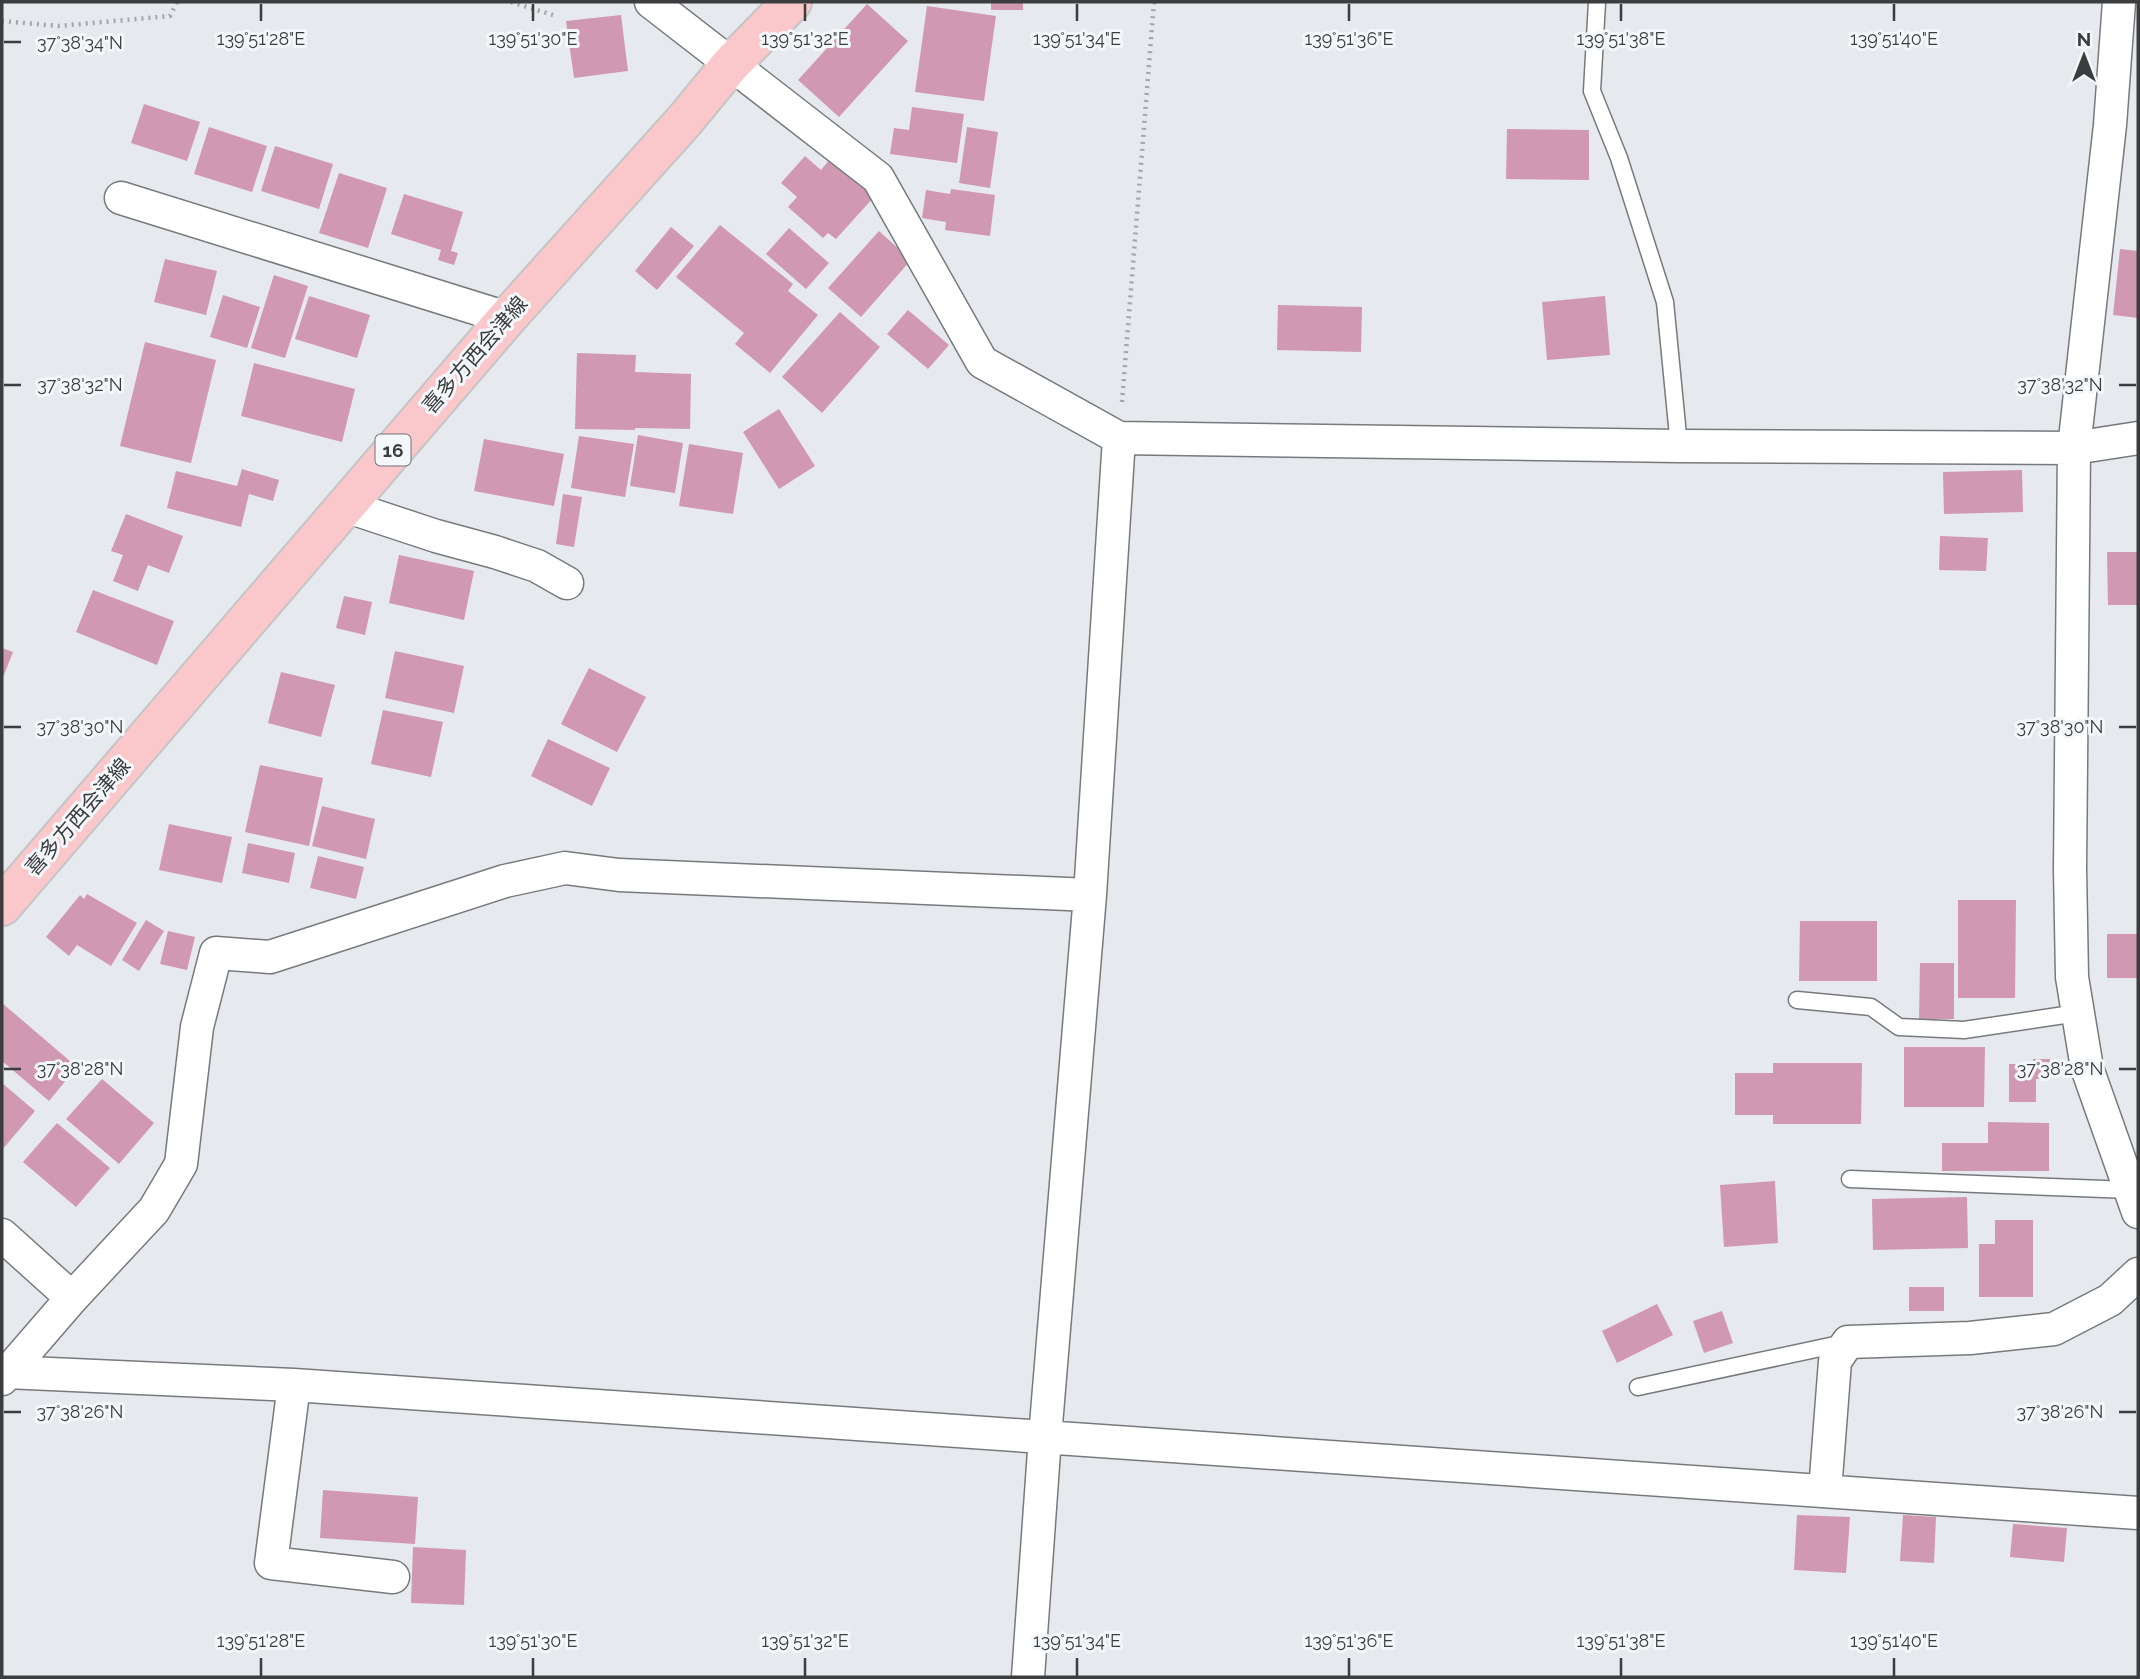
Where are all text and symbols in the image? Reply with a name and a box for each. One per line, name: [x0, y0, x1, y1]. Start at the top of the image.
north arrow: [2049, 21, 2119, 91]
text: 139°51'28"E: [217, 28, 305, 49]
text: 139°51'30"E: [488, 28, 578, 49]
text: 139°51'32"E: [761, 28, 849, 49]
text: 139°51'34"E: [1033, 28, 1121, 49]
text: 139°51'36"E: [1305, 28, 1394, 49]
text: 139°51'38"E: [1577, 28, 1665, 49]
text: 139°51'40"E: [1850, 28, 1938, 49]
text: N: [2077, 28, 2091, 50]
text: 37°38'34"N: [37, 32, 123, 53]
street label: 喜多方西会津線: [417, 291, 532, 418]
text: 37°38'32"N: [37, 374, 123, 395]
text: 37°38'32"N: [2017, 374, 2103, 395]
road number: 16: [376, 435, 410, 466]
text: 37°38'30"N: [36, 716, 124, 737]
text: 37°38'30"N: [2016, 716, 2104, 737]
street label: 喜多方西会津線: [20, 753, 135, 880]
text: 37°38'28"N: [37, 1058, 123, 1079]
text: 37°38'28"N: [2017, 1058, 2103, 1079]
text: 37°38'26"N: [37, 1401, 123, 1422]
text: 37°38'26"N: [2017, 1401, 2103, 1422]
text: 139°51'28"E: [217, 1630, 305, 1651]
text: 139°51'30"E: [488, 1630, 578, 1651]
text: 139°51'32"E: [761, 1630, 849, 1651]
text: 139°51'34"E: [1033, 1630, 1121, 1651]
text: 139°51'36"E: [1305, 1630, 1394, 1651]
text: 139°51'38"E: [1577, 1630, 1665, 1651]
text: 139°51'40"E: [1850, 1630, 1938, 1651]

